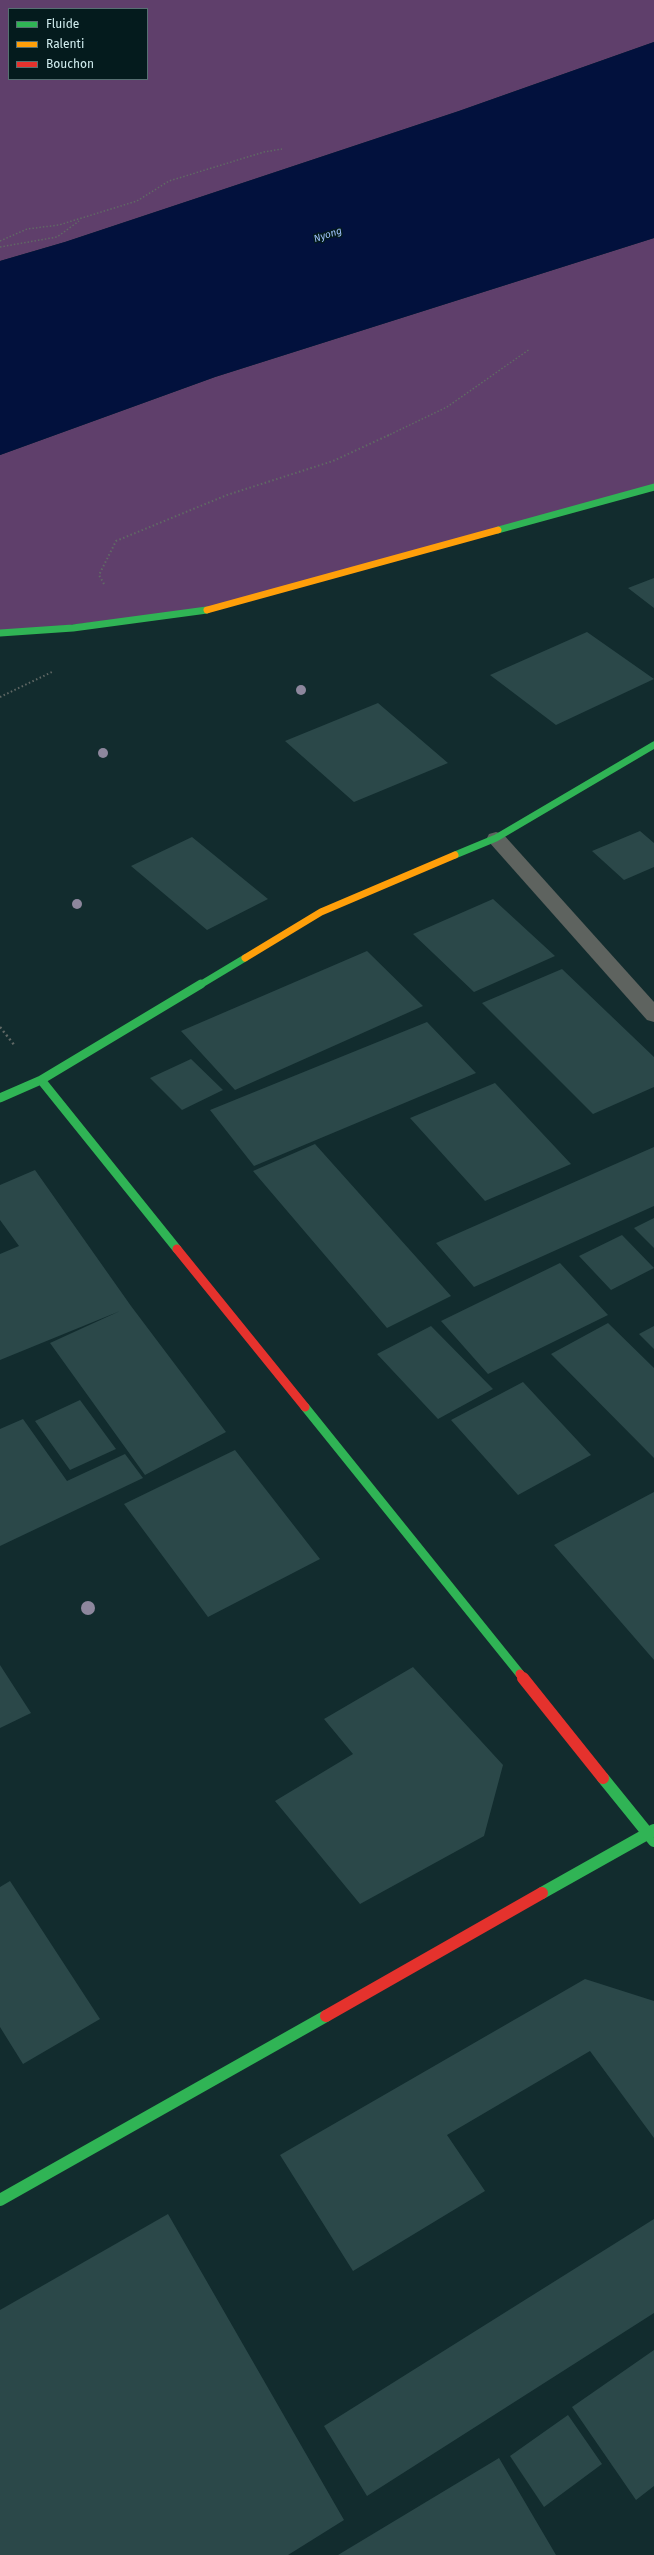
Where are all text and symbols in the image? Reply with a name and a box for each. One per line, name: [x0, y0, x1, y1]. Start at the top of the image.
legend: [8, 8, 148, 80]
text: Fluide: [46, 17, 79, 31]
text: Ralenti: [46, 37, 84, 51]
text: Bouchon: [46, 57, 94, 71]
water label: Nyong: [312, 225, 344, 245]

